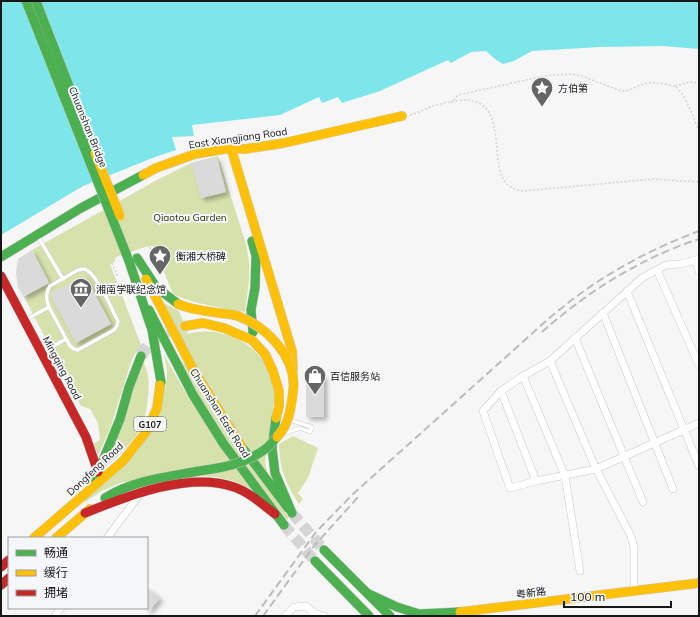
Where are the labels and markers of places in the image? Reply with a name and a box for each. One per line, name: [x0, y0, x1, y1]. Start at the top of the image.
place icon: 方伯第: [529, 75, 555, 108]
place label: 方伯第: [558, 82, 588, 95]
place icon: 衡湘大桥碑: [147, 243, 173, 276]
place label: 衡湘大桥碑: [176, 250, 226, 263]
museum icon: 湘南学联纪念馆: [68, 276, 94, 309]
place label: 湘南学联纪念馆: [96, 283, 166, 296]
shop icon: 百信服务站: [302, 363, 328, 396]
place label: 百信服务站: [330, 370, 380, 383]

